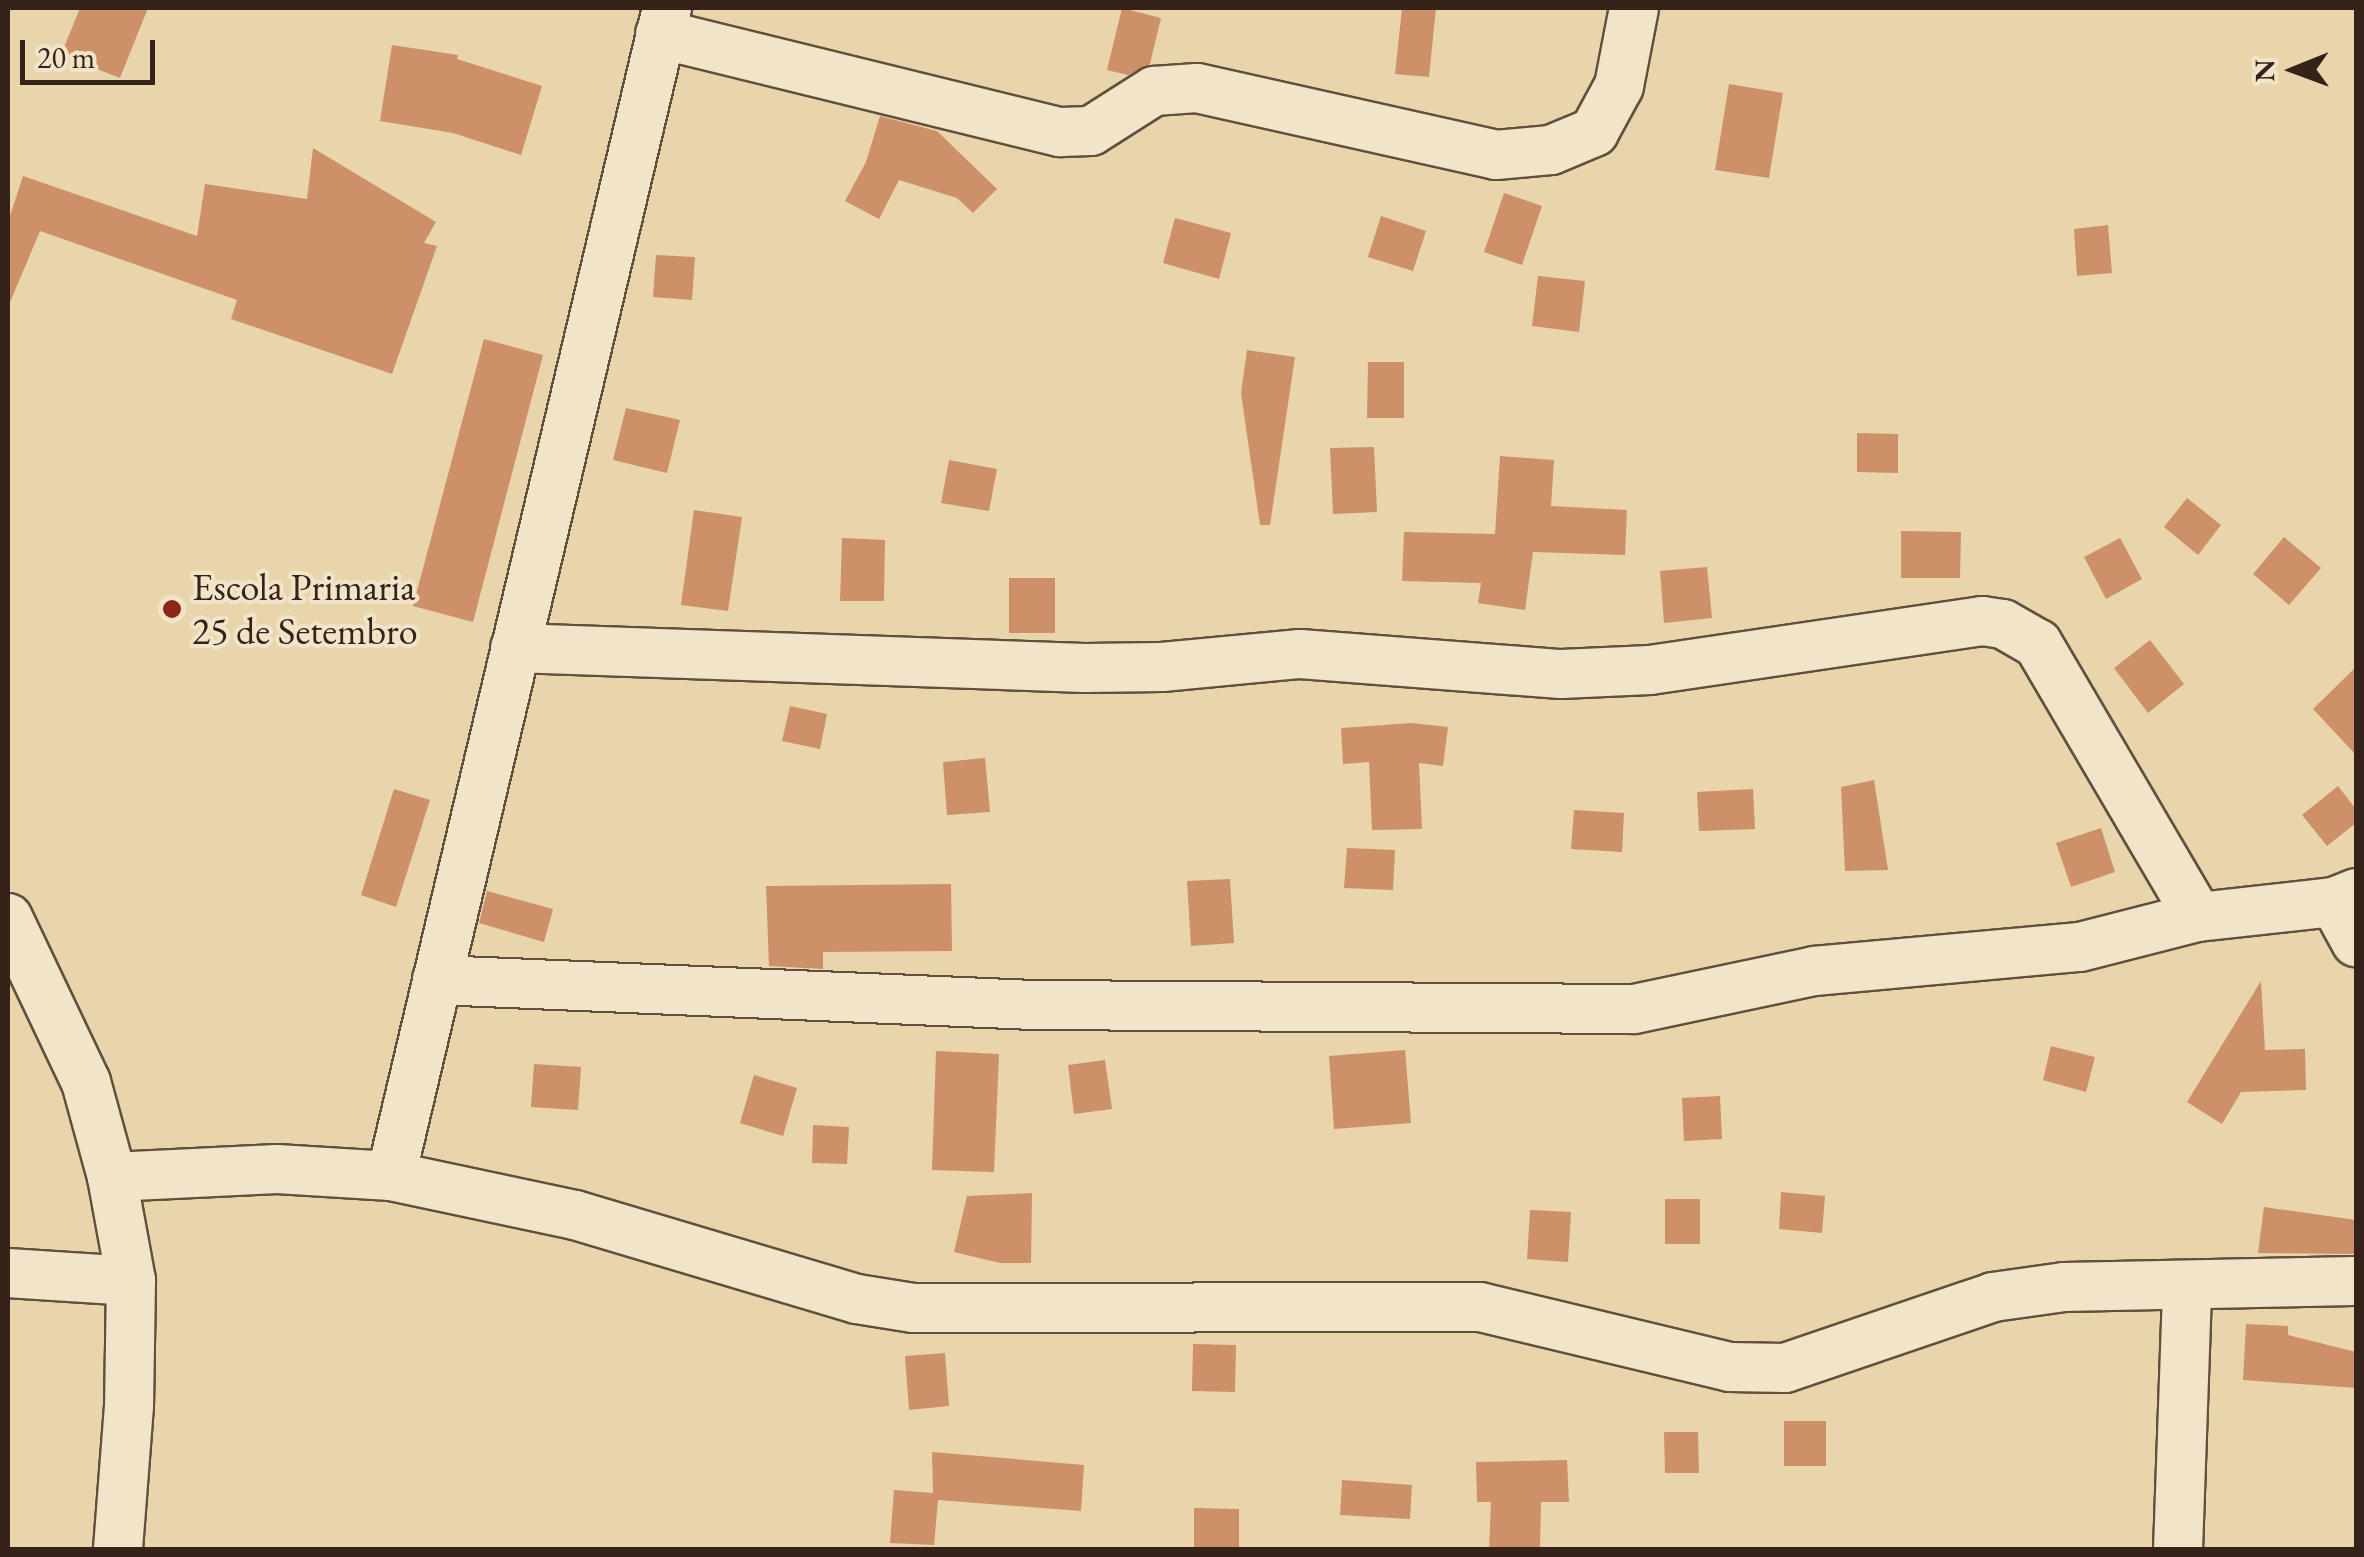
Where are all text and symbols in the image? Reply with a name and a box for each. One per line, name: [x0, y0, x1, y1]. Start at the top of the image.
scale bar: [25, 20, 160, 82]
north arrow: [2244, 20, 2344, 120]
text: 20 m: [37, 38, 95, 77]
text: N: [2246, 59, 2282, 82]
place label: Escola Primaria 25 de Setembro: [192, 564, 418, 654]
marker: Escola Primaria 25 de Setembro: [161, 598, 183, 620]

